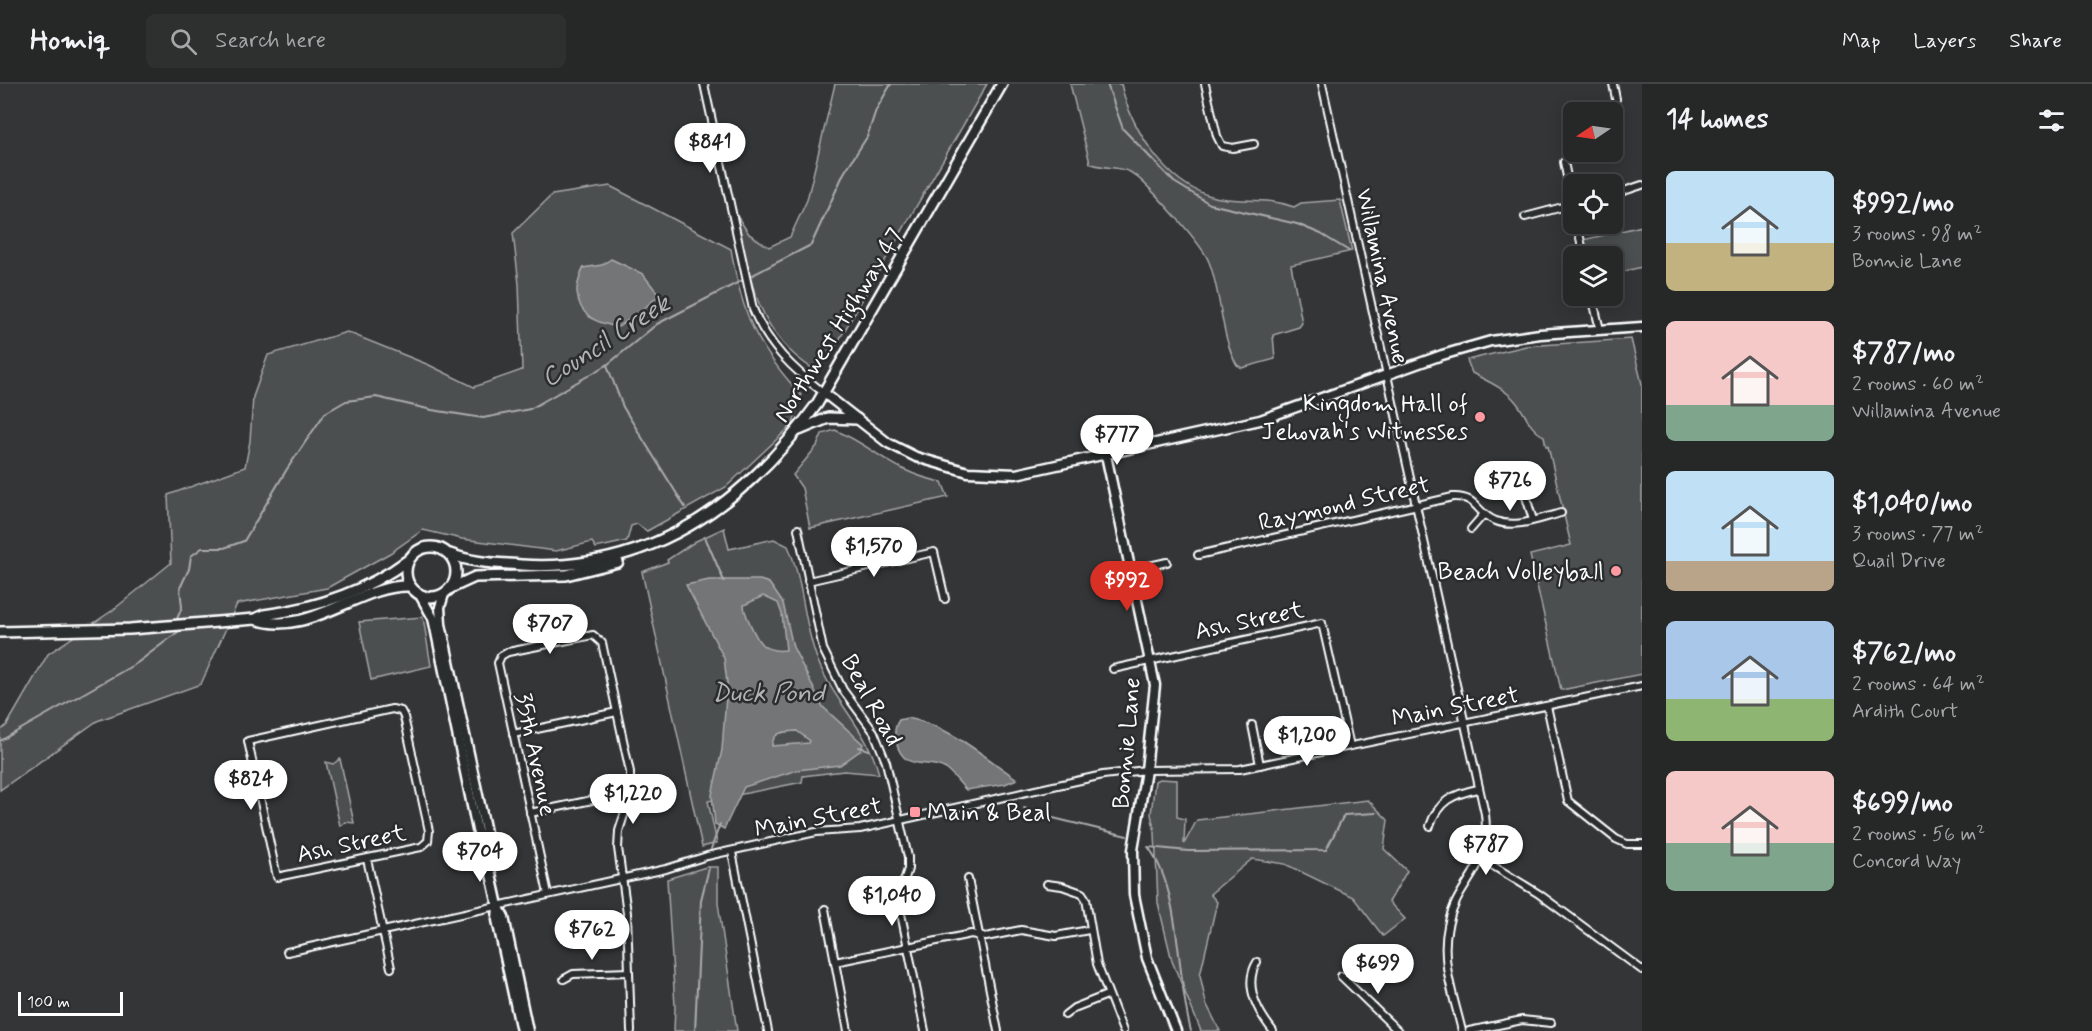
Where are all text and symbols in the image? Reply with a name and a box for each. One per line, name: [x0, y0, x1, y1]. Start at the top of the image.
search box: [146, 14, 566, 68]
text: Homiq: [30, 23, 110, 60]
icon: search: [167, 25, 200, 58]
text: Search here: [215, 27, 326, 55]
text: Map: [1842, 27, 1880, 55]
text: Layers: [1913, 27, 1976, 55]
text: Share: [2009, 27, 2062, 55]
north arrow: [1563, 102, 1623, 162]
map controls: [1563, 102, 1623, 306]
text: 14 homes: [1666, 103, 1768, 137]
icon: filters: [2035, 104, 2068, 137]
pin: $841: [674, 123, 746, 174]
text: $841: [689, 129, 731, 156]
button: locate: [1563, 174, 1623, 234]
street label: Willamina Avenue: [1348, 186, 1415, 367]
text: $992/mo: [1852, 187, 1954, 221]
icon: home: [1714, 195, 1786, 267]
text: 3 rooms · 98 m²: [1852, 221, 1982, 248]
street label: Northwest Highway 47: [767, 223, 914, 430]
button: layers: [1563, 246, 1623, 306]
text: Bonnie Lane: [1852, 248, 1962, 275]
water label: Council Creek: [535, 286, 678, 396]
text: $787/mo: [1852, 337, 1955, 371]
icon: home: [1714, 345, 1786, 417]
text: 2 rooms · 60 m²: [1852, 371, 1984, 398]
place label: Kingdom Hall of Jehovah's Witnesses: [1261, 389, 1468, 448]
text: Willamina Avenue: [1852, 398, 2001, 425]
marker: Kingdom Hall of Jehovah's Witnesses: [1473, 410, 1487, 424]
pin: $777: [1081, 415, 1153, 466]
text: $777: [1094, 421, 1140, 448]
pin: $726: [1474, 461, 1546, 512]
text: $726: [1488, 467, 1532, 494]
street label: Raymond Street: [1256, 470, 1433, 539]
text: $1,040/mo: [1852, 487, 1972, 521]
icon: home: [1714, 495, 1786, 567]
text: 3 rooms · 77 m²: [1852, 521, 1984, 548]
pin: $1,570: [825, 527, 923, 578]
text: $1,570: [845, 533, 903, 560]
text: Quail Drive: [1852, 548, 1946, 575]
place label: Beach Volleyball: [1438, 557, 1604, 588]
pin: $992: [1091, 561, 1163, 612]
marker: Beach Volleyball: [1609, 564, 1623, 578]
text: $992: [1104, 567, 1150, 594]
street label: Ash Street: [1192, 595, 1307, 648]
pin: $707: [514, 604, 586, 655]
text: $707: [527, 610, 573, 637]
text: $762/mo: [1852, 637, 1956, 671]
icon: home: [1714, 645, 1786, 717]
street label: Beal Road: [833, 649, 909, 752]
text: 2 rooms · 64 m²: [1852, 671, 1985, 698]
street label: Bonnie Lane: [1106, 676, 1149, 810]
water label: Duck Pond: [711, 677, 827, 711]
street label: Main Street: [1389, 680, 1522, 735]
street label: 35th Avenue: [506, 690, 563, 819]
text: Ardith Court: [1852, 698, 1958, 725]
pin: $1,200: [1258, 716, 1356, 767]
text: $1,200: [1278, 722, 1336, 749]
pin: $824: [215, 760, 287, 811]
text: $824: [228, 766, 274, 793]
pin: $1,220: [584, 774, 682, 825]
text: $1,220: [604, 780, 662, 807]
text: $699/mo: [1852, 787, 1953, 821]
street label: Main Street: [752, 791, 885, 846]
icon: home: [1714, 795, 1786, 867]
place label: Main & Beal: [927, 798, 1051, 829]
marker: Main & Beal: [908, 805, 922, 819]
street label: Ash Street: [294, 818, 409, 871]
text: 2 rooms · 56 m²: [1852, 821, 1985, 848]
pin: $787: [1450, 825, 1522, 876]
text: $787: [1463, 831, 1509, 858]
pin: $704: [444, 832, 516, 883]
text: $704: [456, 838, 504, 865]
text: Concord Way: [1852, 848, 1961, 875]
pin: $1,040: [843, 876, 941, 927]
text: $1,040: [862, 882, 922, 909]
pin: $762: [556, 910, 628, 961]
text: $762: [569, 916, 615, 943]
pin: $699: [1342, 944, 1414, 995]
text: $699: [1356, 950, 1400, 977]
scale bar: [18, 989, 123, 1016]
text: 100 m: [27, 992, 70, 1013]

